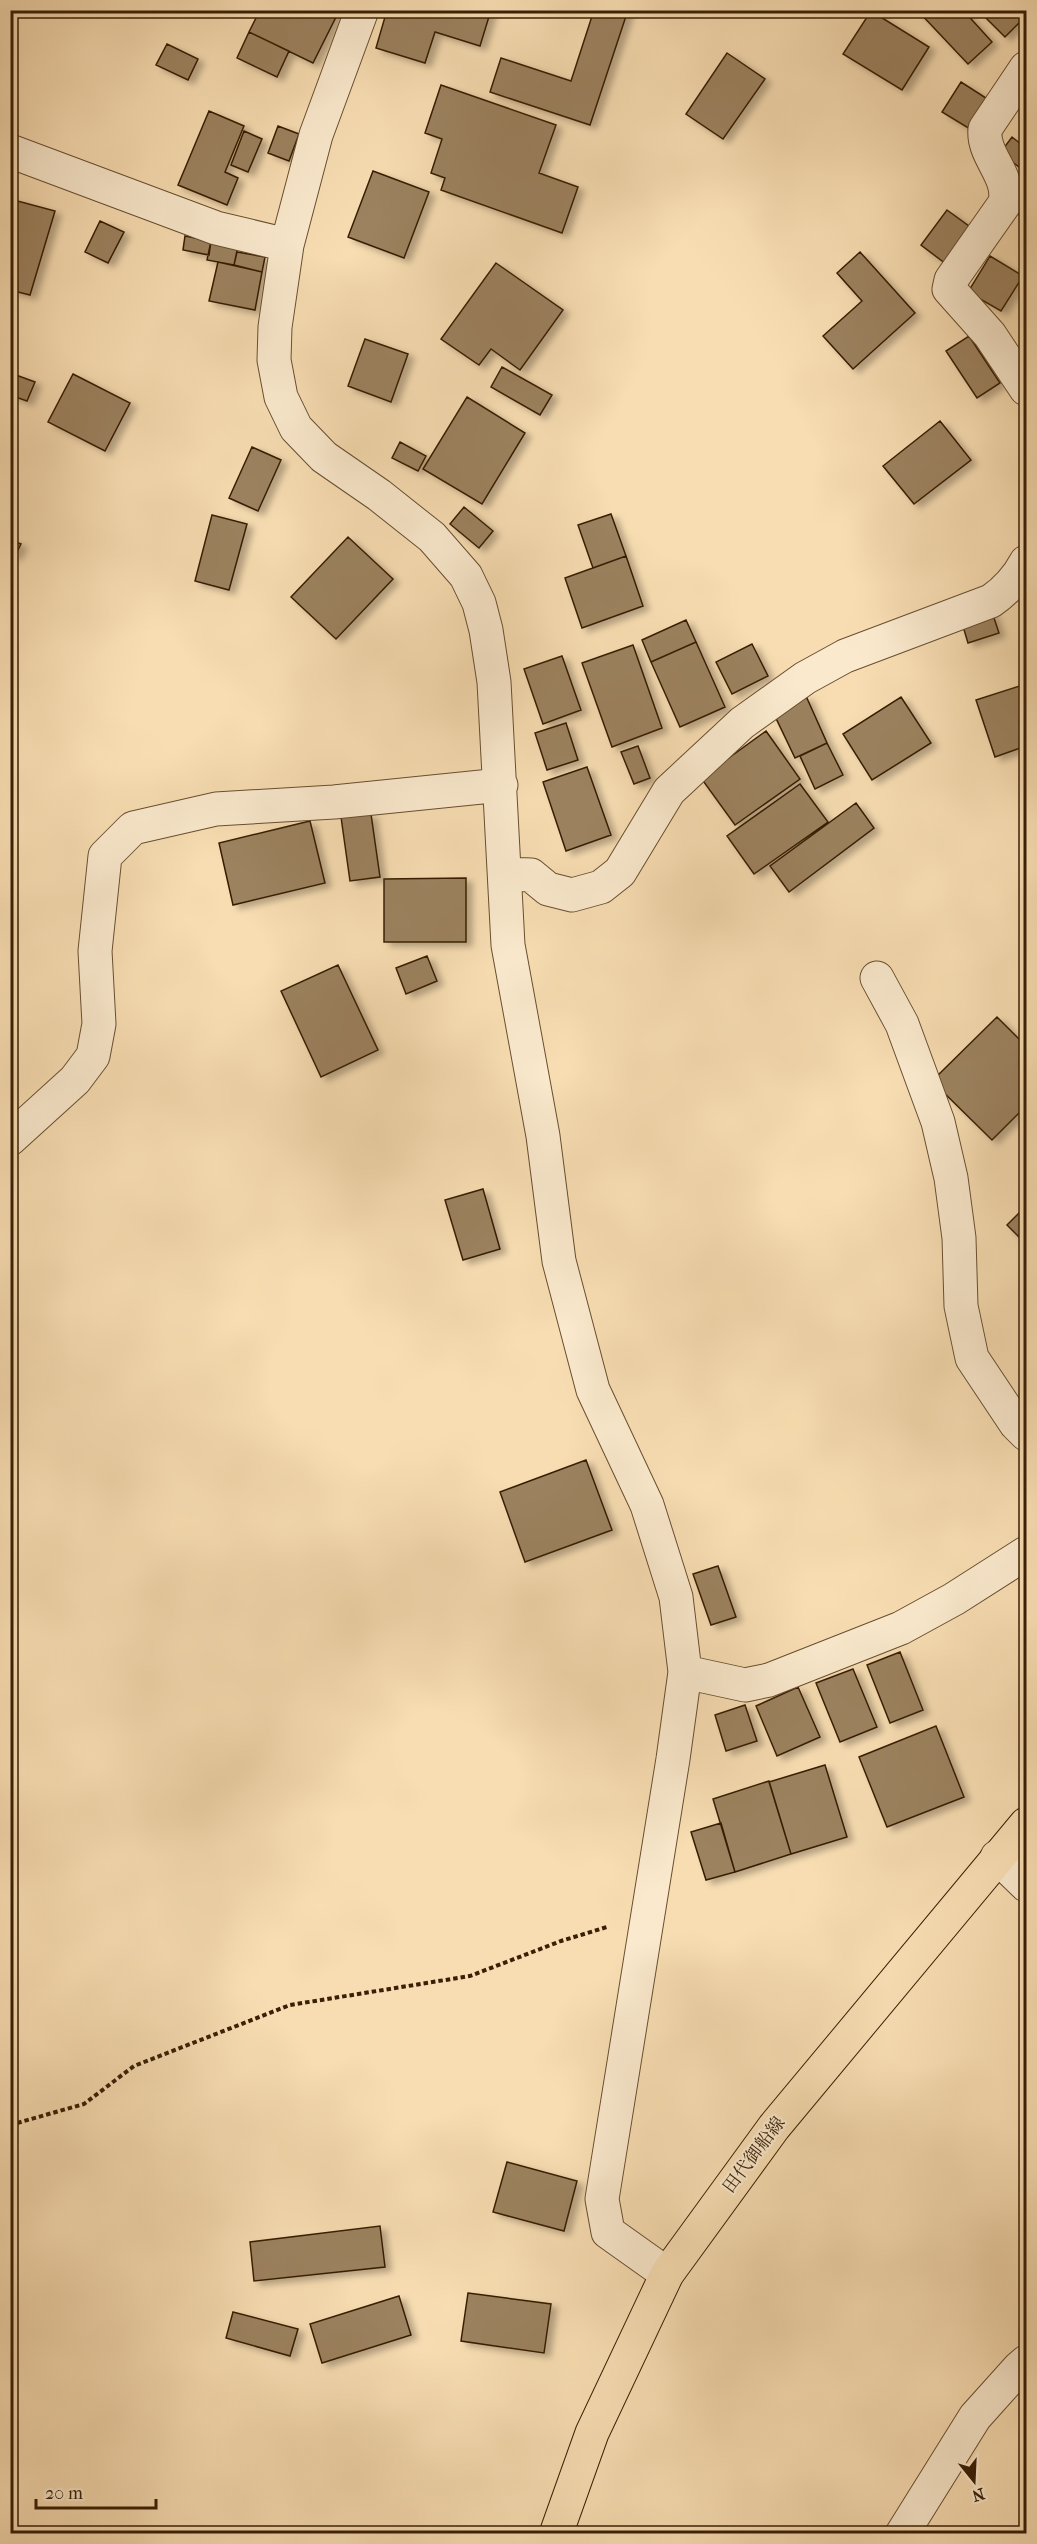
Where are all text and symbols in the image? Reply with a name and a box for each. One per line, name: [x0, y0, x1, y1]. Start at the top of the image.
street label: 田代御船線: [719, 2113, 789, 2197]
north arrow: [944, 2451, 1004, 2511]
scale bar: [36, 2472, 156, 2510]
text: 20 m: [45, 2483, 83, 2504]
text: N: [969, 2484, 987, 2506]

